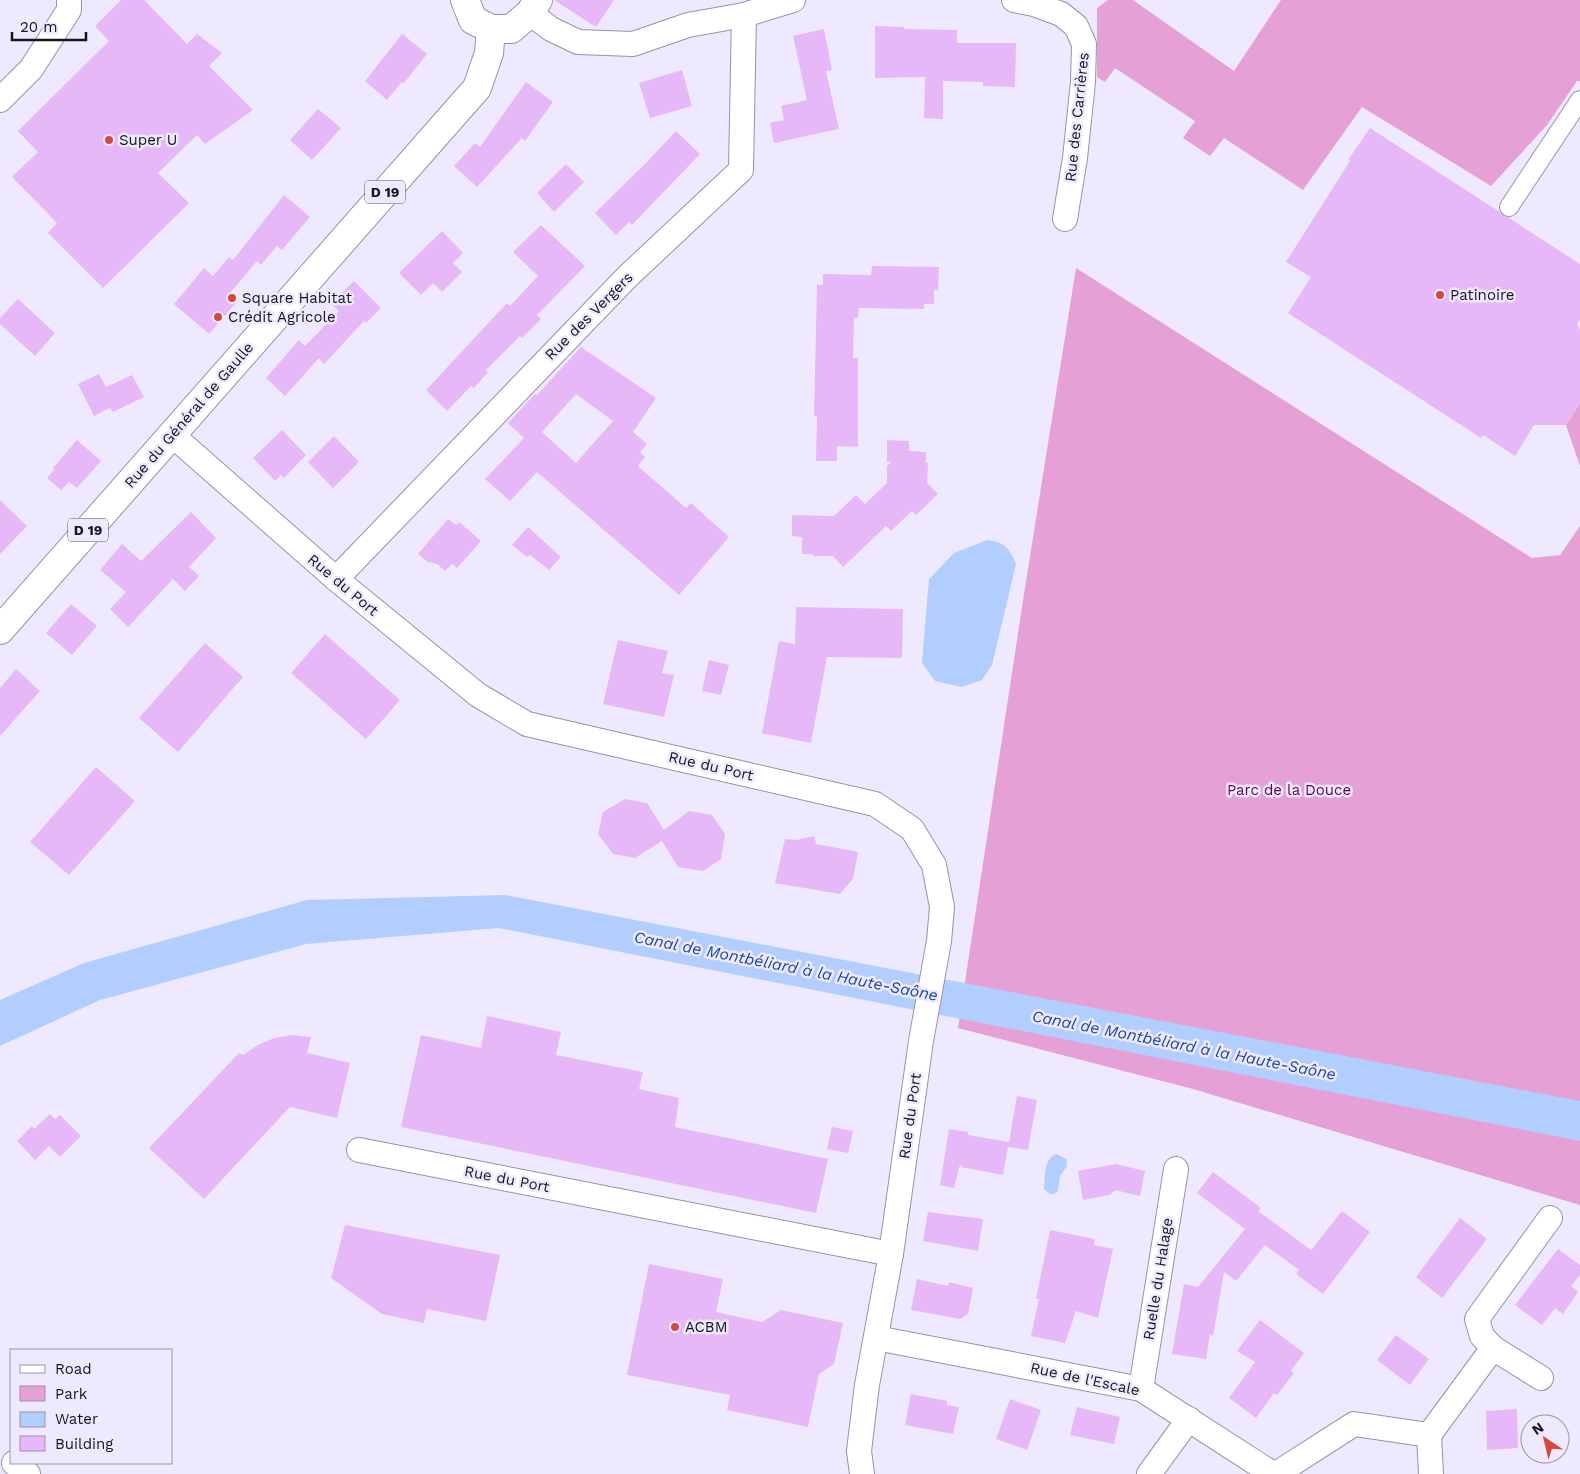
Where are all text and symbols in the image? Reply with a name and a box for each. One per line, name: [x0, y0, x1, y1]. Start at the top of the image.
scale bar: [12, 10, 86, 42]
text: 20 m: [20, 18, 58, 36]
street label: Rue des Carrières: [1061, 51, 1093, 183]
place label: Super U: [119, 131, 177, 149]
marker: Super U: [103, 134, 115, 146]
road number: D 19: [365, 180, 405, 203]
street label: Rue des Vergers: [541, 268, 637, 364]
place label: Patinoire: [1450, 286, 1514, 304]
place label: Square Habitat: [242, 289, 353, 307]
marker: Patinoire: [1434, 289, 1446, 301]
marker: Square Habitat: [226, 292, 238, 304]
place label: Crédit Agricole: [228, 308, 336, 326]
marker: Crédit Agricole: [212, 311, 224, 323]
street label: Rue du Général de Gaulle: [121, 338, 257, 492]
road number: D 19: [68, 518, 108, 542]
street label: Rue du Port: [304, 550, 382, 620]
street label: Rue du Port: [667, 747, 756, 785]
park label: Parc de la Douce: [1227, 781, 1351, 799]
water label: Canal de Montbéliard à la Haute-Saône: [632, 927, 940, 1005]
water label: Canal de Montbéliard à la Haute-Saône: [1030, 1006, 1338, 1084]
street label: Rue du Port: [895, 1071, 925, 1160]
street label: Rue du Port: [463, 1162, 552, 1196]
street label: Ruelle du Halage: [1139, 1217, 1177, 1341]
place label: ACBM: [685, 1318, 727, 1336]
marker: ACBM: [669, 1321, 681, 1333]
legend: [10, 1349, 172, 1464]
street label: Rue de l'Escale: [1029, 1359, 1141, 1399]
text: Road: [55, 1360, 92, 1378]
text: Park: [55, 1385, 88, 1403]
text: Water: [55, 1410, 98, 1428]
north arrow: [1520, 1414, 1570, 1464]
text: N: [1529, 1419, 1546, 1438]
text: Building: [55, 1435, 113, 1453]

